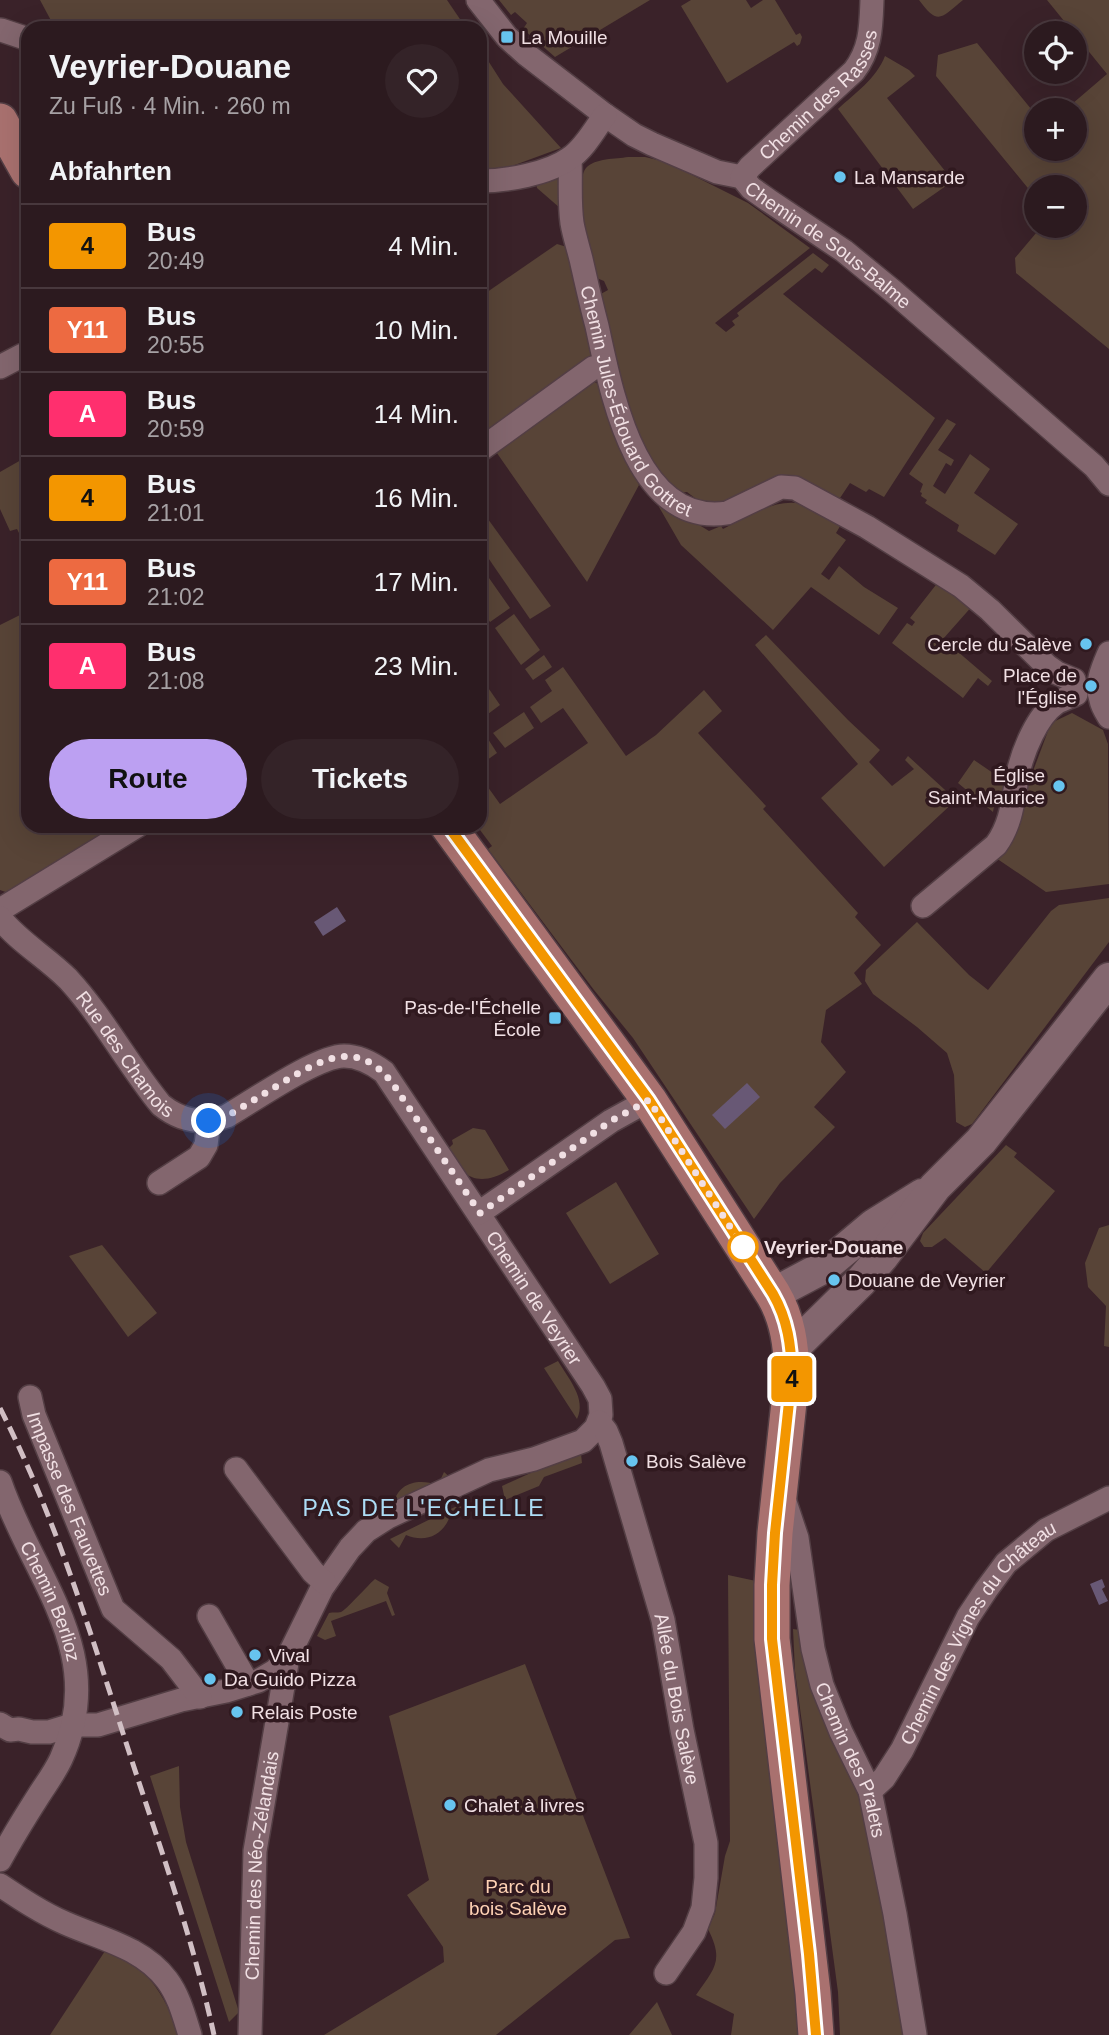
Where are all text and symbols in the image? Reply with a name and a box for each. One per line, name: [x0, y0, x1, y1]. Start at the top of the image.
map controls: [1024, 21, 1087, 238]
button: locate: [1024, 21, 1087, 84]
place label: La Mouille: [521, 27, 608, 48]
street label: Chemin des Rasses: [755, 28, 881, 164]
marker: La Mouille: [499, 29, 515, 45]
button: heart: [385, 44, 459, 118]
text: Veyrier-Douane: [49, 48, 291, 85]
text: Zu Fuß · 4 Min. · 260 m: [49, 93, 291, 119]
button: +: [1024, 98, 1087, 161]
text: Abfahrten: [49, 156, 172, 186]
place label: La Mansarde: [854, 167, 965, 188]
marker: La Mansarde: [832, 169, 848, 185]
button: −: [1024, 175, 1087, 238]
street label: Chemin de Sous-Balme: [741, 177, 915, 313]
text: Bus: [147, 217, 196, 247]
text: 4 Min.: [388, 231, 459, 261]
text: 4: [81, 232, 94, 259]
text: 20:49: [147, 248, 205, 274]
street label: Chemin Jules-Édouard Gottret: [576, 283, 695, 521]
text: Bus: [147, 301, 196, 331]
text: 10 Min.: [374, 315, 459, 345]
text: Y11: [67, 316, 108, 343]
text: 20:55: [147, 332, 205, 358]
text: Bus: [147, 385, 196, 415]
text: 14 Min.: [374, 399, 459, 429]
text: A: [79, 400, 96, 427]
text: 20:59: [147, 416, 205, 442]
text: Bus: [147, 469, 196, 499]
text: 16 Min.: [374, 483, 459, 513]
text: 4: [81, 484, 94, 511]
text: 21:01: [147, 500, 205, 526]
text: Bus: [147, 553, 196, 583]
text: 17 Min.: [374, 567, 459, 597]
text: Y11: [67, 568, 108, 595]
text: 21:02: [147, 584, 205, 610]
place label: Cercle du Salève: [927, 634, 1072, 655]
marker: Cercle du Salève: [1078, 636, 1094, 652]
text: Bus: [147, 637, 196, 667]
text: 23 Min.: [374, 651, 459, 681]
text: A: [79, 652, 96, 679]
place label: Place de l'Église: [1003, 665, 1077, 708]
text: 21:08: [147, 668, 205, 694]
marker: Place de l'Église: [1083, 678, 1099, 694]
button: Route: [49, 739, 247, 819]
button: Tickets: [261, 739, 459, 819]
place label: Église Saint-Maurice: [928, 765, 1045, 808]
marker: Église Saint-Maurice: [1051, 778, 1067, 794]
street label: Rue des Chamois: [72, 987, 177, 1122]
place label: Pas-de-l'Échelle École: [404, 997, 541, 1040]
marker: Pas-de-l'Échelle École: [547, 1010, 563, 1026]
your location: [191, 1103, 226, 1138]
street label: Chemin de Veyrier: [482, 1227, 586, 1370]
marker: Veyrier-Douane: [728, 1232, 758, 1262]
place label: Veyrier-Douane: [764, 1237, 903, 1258]
place label: Douane de Veyrier: [848, 1270, 1006, 1291]
marker: Douane de Veyrier: [826, 1272, 842, 1288]
line badge: 4: [769, 1356, 815, 1402]
text: 4: [785, 1365, 799, 1392]
street label: Impasse des Fauvettes: [23, 1410, 116, 1599]
place label: Bois Salève: [646, 1451, 746, 1472]
marker: Bois Salève: [624, 1453, 640, 1469]
district label: PAS DE L'ECHELLE: [302, 1495, 546, 1521]
street label: Chemin des Vignes du Château: [896, 1517, 1059, 1748]
street label: Chemin Berlioz: [16, 1538, 84, 1663]
street label: Allée du Bois Salève: [650, 1610, 703, 1787]
place label: Vival: [269, 1645, 310, 1666]
marker: Vival: [247, 1647, 263, 1663]
place label: Da Guido Pizza: [224, 1669, 356, 1690]
marker: Da Guido Pizza: [202, 1671, 218, 1687]
street label: Chemin des Pralets: [811, 1679, 889, 1839]
place label: Relais Poste: [251, 1702, 358, 1723]
marker: Relais Poste: [229, 1704, 245, 1720]
street label: Chemin des Néo-Zélandais: [241, 1750, 283, 1981]
place label: Chalet à livres: [464, 1795, 584, 1816]
marker: Chalet à livres: [442, 1797, 458, 1813]
park label: Parc du bois Salève: [469, 1876, 567, 1919]

